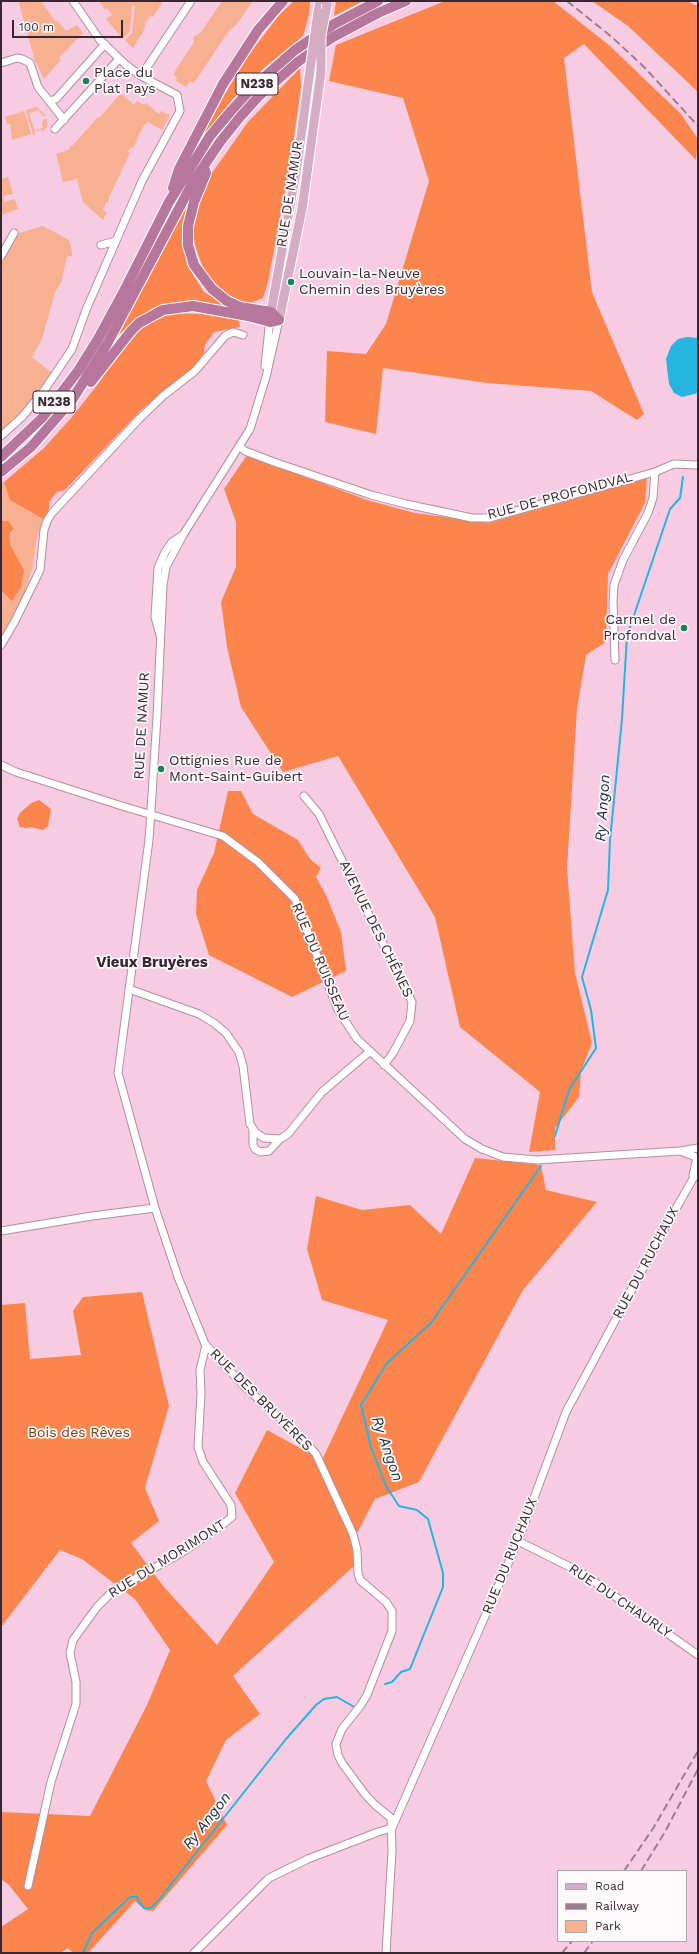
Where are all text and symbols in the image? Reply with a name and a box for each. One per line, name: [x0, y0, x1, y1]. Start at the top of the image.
scale bar: [14, 12, 125, 38]
text: 100 m: [19, 20, 54, 34]
place label: Place du Plat Pays: [94, 65, 156, 98]
road number: N238: [236, 73, 278, 95]
marker: Place du Plat Pays: [81, 76, 91, 86]
street label: RUE DE NAMUR: [273, 140, 307, 248]
place label: Louvain-la-Neuve Chemin des Bruyères: [299, 266, 445, 298]
marker: Louvain-la-Neuve Chemin des Bruyères: [286, 277, 296, 287]
road number: N238: [33, 391, 75, 413]
street label: RUE DE PROFONDVAL: [485, 469, 635, 523]
place label: Carmel de Profondval: [603, 612, 676, 644]
marker: Carmel de Profondval: [679, 623, 689, 633]
street label: RUE DE NAMUR: [131, 672, 153, 780]
place label: Ottignies Rue de Mont-Saint-Guibert: [169, 753, 303, 786]
marker: Ottignies Rue de Mont-Saint-Guibert: [156, 764, 166, 774]
water label: Ry Angon: [592, 774, 614, 842]
street label: AVENUE DES CHÊNES: [336, 858, 416, 1000]
street label: RUE DU RUISSEAU: [287, 900, 353, 1024]
district label: Vieux Bruyères: [96, 954, 208, 972]
street label: RUE DU RUCHAUX: [609, 1204, 683, 1322]
street label: RUE DES BRUYÈRES: [206, 1345, 316, 1455]
water label: Ry Angon: [368, 1414, 406, 1484]
park label: Bois des Rêves: [28, 1425, 130, 1441]
street label: RUE DU RUCHAUX: [479, 1495, 541, 1617]
street label: RUE DU MORIMONT: [105, 1516, 229, 1602]
street label: RUE DU CHAURLY: [565, 1560, 675, 1642]
water label: Ry Angon: [179, 1789, 235, 1853]
legend: [557, 1870, 687, 1942]
text: Road: [595, 1879, 624, 1893]
text: Railway: [595, 1899, 639, 1913]
text: Park: [595, 1919, 621, 1933]

